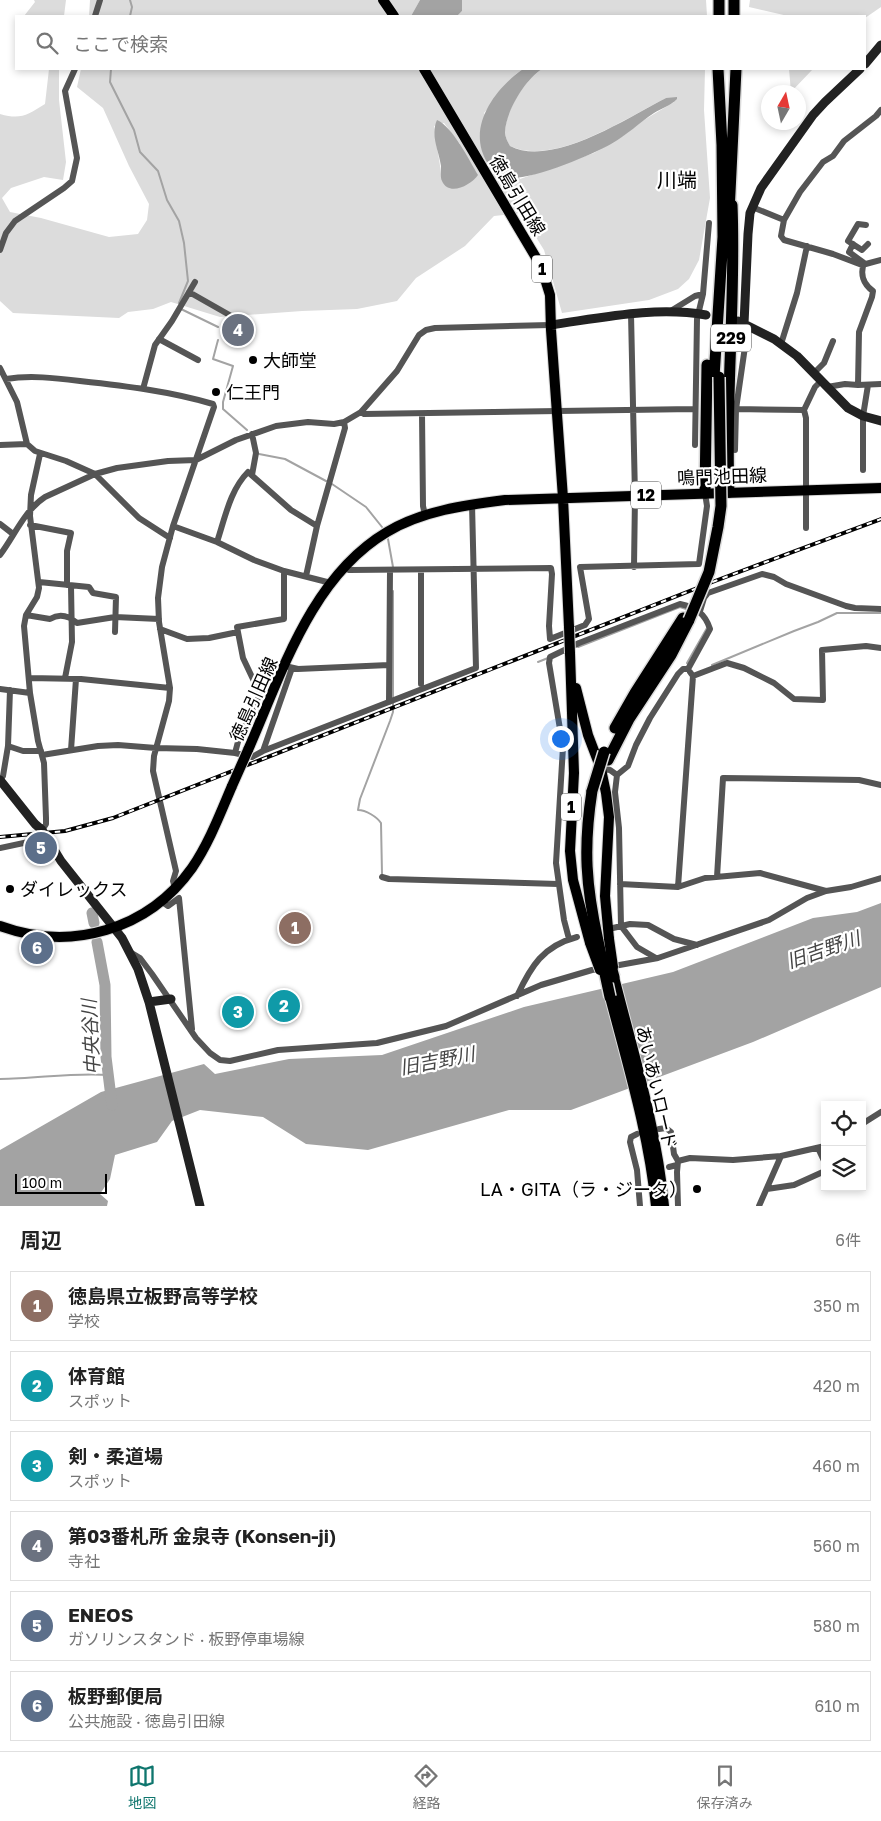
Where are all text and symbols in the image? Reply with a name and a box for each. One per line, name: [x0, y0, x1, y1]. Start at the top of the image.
search box: [15, 15, 866, 70]
icon: search: [33, 29, 61, 57]
text: ここで検索: [73, 32, 168, 55]
north arrow: [761, 85, 806, 130]
street label: 徳島引田線: [485, 151, 551, 239]
district label: 川端: [657, 167, 697, 191]
road number: 1: [532, 255, 552, 282]
pin: 4: [222, 311, 254, 349]
road number: 229: [711, 324, 751, 352]
place label: 大師堂: [263, 349, 317, 371]
marker: 大師堂: [247, 354, 259, 366]
place label: 仁王門: [226, 381, 280, 403]
marker: 仁王門: [210, 386, 222, 398]
street label: 鳴門池田線: [677, 463, 767, 489]
road number: 12: [631, 482, 661, 508]
street label: 徳島引田線: [225, 653, 281, 745]
your location: [548, 726, 574, 752]
road number: 1: [561, 794, 581, 820]
pin: 5: [25, 829, 57, 867]
place label: ダイレックス: [20, 878, 127, 900]
marker: ダイレックス: [4, 883, 16, 895]
pin: 1: [279, 909, 311, 947]
water label: 旧吉野川: [783, 925, 865, 972]
pin: 6: [21, 929, 53, 967]
pin: 2: [268, 987, 300, 1025]
pin: 3: [222, 993, 254, 1031]
water label: 中央谷川: [76, 996, 103, 1076]
street label: あいあいロード: [632, 1023, 682, 1151]
water label: 旧吉野川: [397, 1041, 478, 1079]
map controls: [821, 1101, 866, 1191]
button: locate: [821, 1101, 866, 1146]
button: layers: [821, 1146, 866, 1191]
scale bar: [15, 1171, 108, 1194]
text: 100 m: [22, 1174, 62, 1191]
place label: LA・GITA（ラ・ジータ）: [480, 1178, 687, 1200]
marker: LA・GITA（ラ・ジータ）: [691, 1183, 703, 1195]
text: 周辺: [20, 1227, 62, 1253]
text: 6件: [835, 1230, 861, 1250]
text: 徳島県立板野高等学校: [68, 1284, 258, 1307]
text: 1: [33, 1296, 41, 1316]
text: 350 m: [813, 1296, 860, 1316]
text: 学校: [68, 1311, 100, 1331]
text: 体育館: [68, 1364, 125, 1387]
text: 2: [32, 1376, 42, 1396]
text: 420 m: [813, 1376, 860, 1396]
text: スポット: [68, 1391, 132, 1411]
text: 剣・柔道場: [68, 1444, 163, 1467]
text: 3: [32, 1456, 42, 1476]
text: 460 m: [812, 1456, 860, 1476]
text: スポット: [68, 1471, 132, 1491]
text: 第03番札所 金泉寺 (Konsen-ji): [68, 1524, 336, 1547]
text: 4: [32, 1536, 42, 1556]
text: 560 m: [813, 1536, 860, 1556]
text: 寺社: [68, 1551, 100, 1571]
text: ENEOS: [68, 1603, 133, 1626]
text: 5: [32, 1616, 42, 1636]
text: 580 m: [813, 1616, 860, 1636]
text: ガソリンスタンド · 板野停車場線: [68, 1629, 304, 1649]
text: 板野郵便局: [68, 1684, 163, 1707]
text: 6: [32, 1696, 42, 1716]
text: 610 m: [814, 1696, 860, 1716]
text: 公共施設 · 徳島引田線: [68, 1711, 225, 1731]
tab: 地図: [128, 1762, 156, 1812]
tab: 経路: [412, 1762, 440, 1812]
tab: 保存済み: [697, 1762, 753, 1812]

